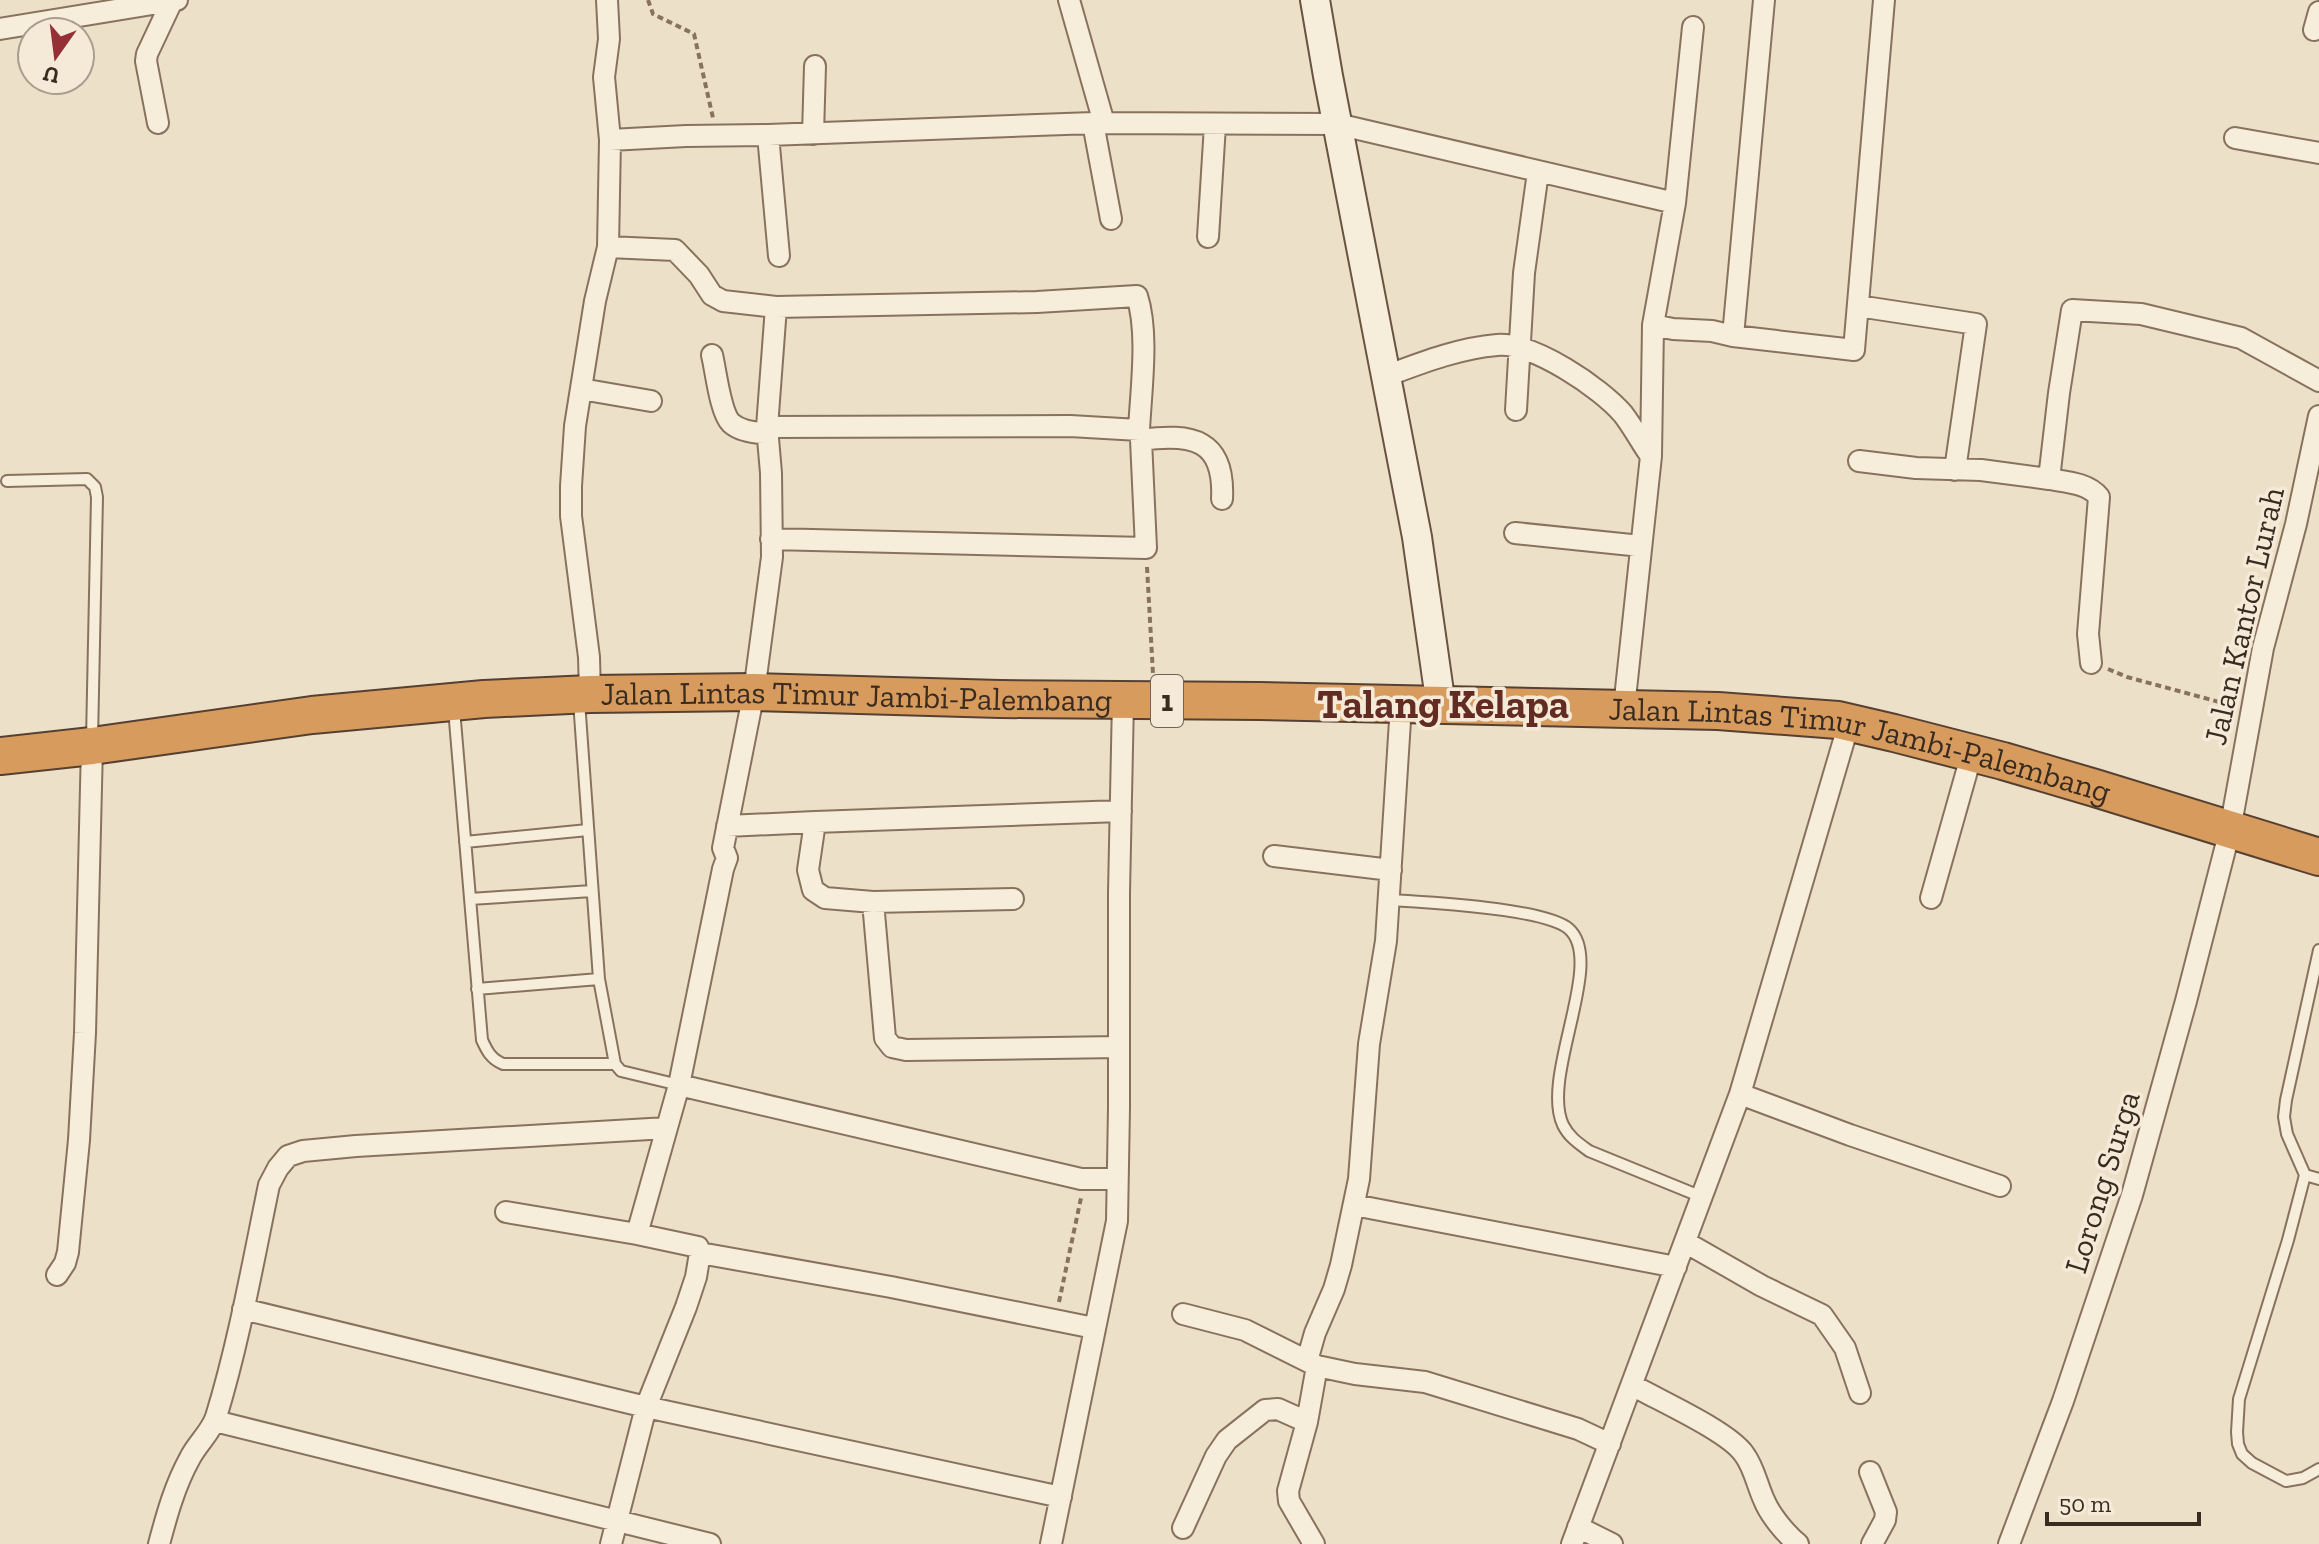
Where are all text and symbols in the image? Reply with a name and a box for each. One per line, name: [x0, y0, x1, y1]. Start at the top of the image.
north arrow: [16, 16, 96, 96]
text: U: [40, 60, 62, 90]
street label: Jalan Kantor Lurah: [2196, 483, 2292, 749]
street label: Jalan Lintas Timur Jambi-Palembang: [600, 673, 1112, 719]
road number: 1: [1151, 675, 1183, 727]
district label: Talang Kelapa: [1317, 680, 1569, 728]
street label: Jalan Lintas Timur Jambi-Palembang: [1608, 690, 2116, 811]
street label: Lorong Surga: [2056, 1086, 2148, 1278]
scale bar: [2047, 1476, 2199, 1526]
text: 50 m: [2059, 1489, 2112, 1518]

